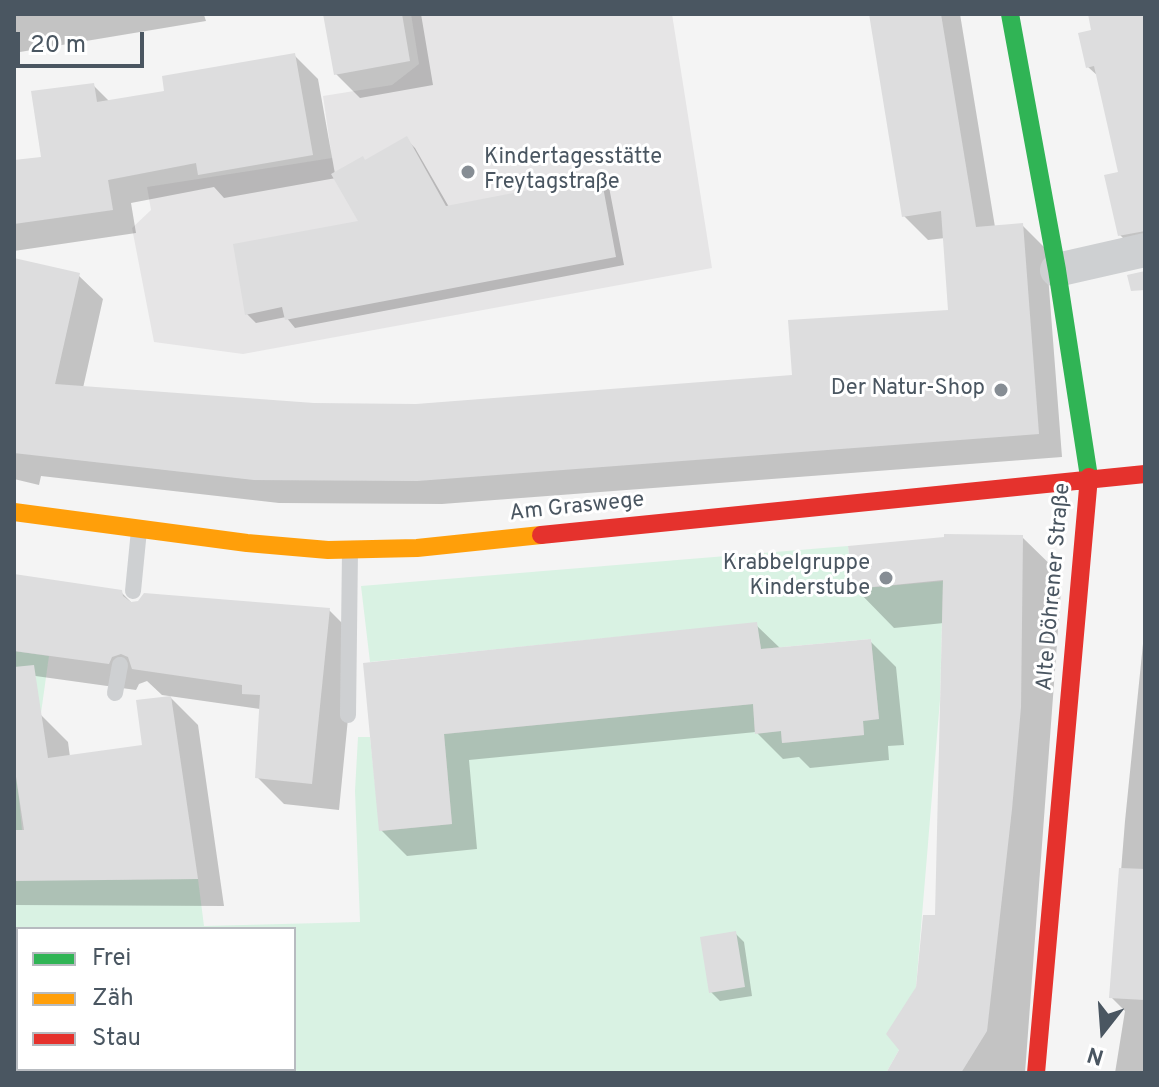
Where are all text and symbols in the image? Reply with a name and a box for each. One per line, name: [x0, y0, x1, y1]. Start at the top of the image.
scale bar: [20, 16, 148, 66]
text: 20 m: [30, 31, 86, 61]
place label: Kindertagesstätte Freytagstraße: [484, 146, 662, 198]
marker: Kindertagesstätte Freytagstraße: [459, 163, 477, 181]
place label: Der Natur-Shop: [831, 377, 985, 403]
marker: Der Natur-Shop: [992, 381, 1010, 399]
street label: Alte Döhrener Straße: [1033, 482, 1077, 692]
street label: Am Graswege: [508, 488, 646, 528]
place label: Krabbelgruppe Kinderstube: [723, 552, 870, 604]
marker: Krabbelgruppe Kinderstube: [877, 569, 895, 587]
legend: [16, 927, 296, 1071]
text: Frei: [92, 944, 131, 974]
text: Zäh: [92, 984, 134, 1014]
north arrow: [1063, 991, 1143, 1071]
text: Stau: [92, 1024, 141, 1054]
text: N: [1084, 1039, 1107, 1070]

